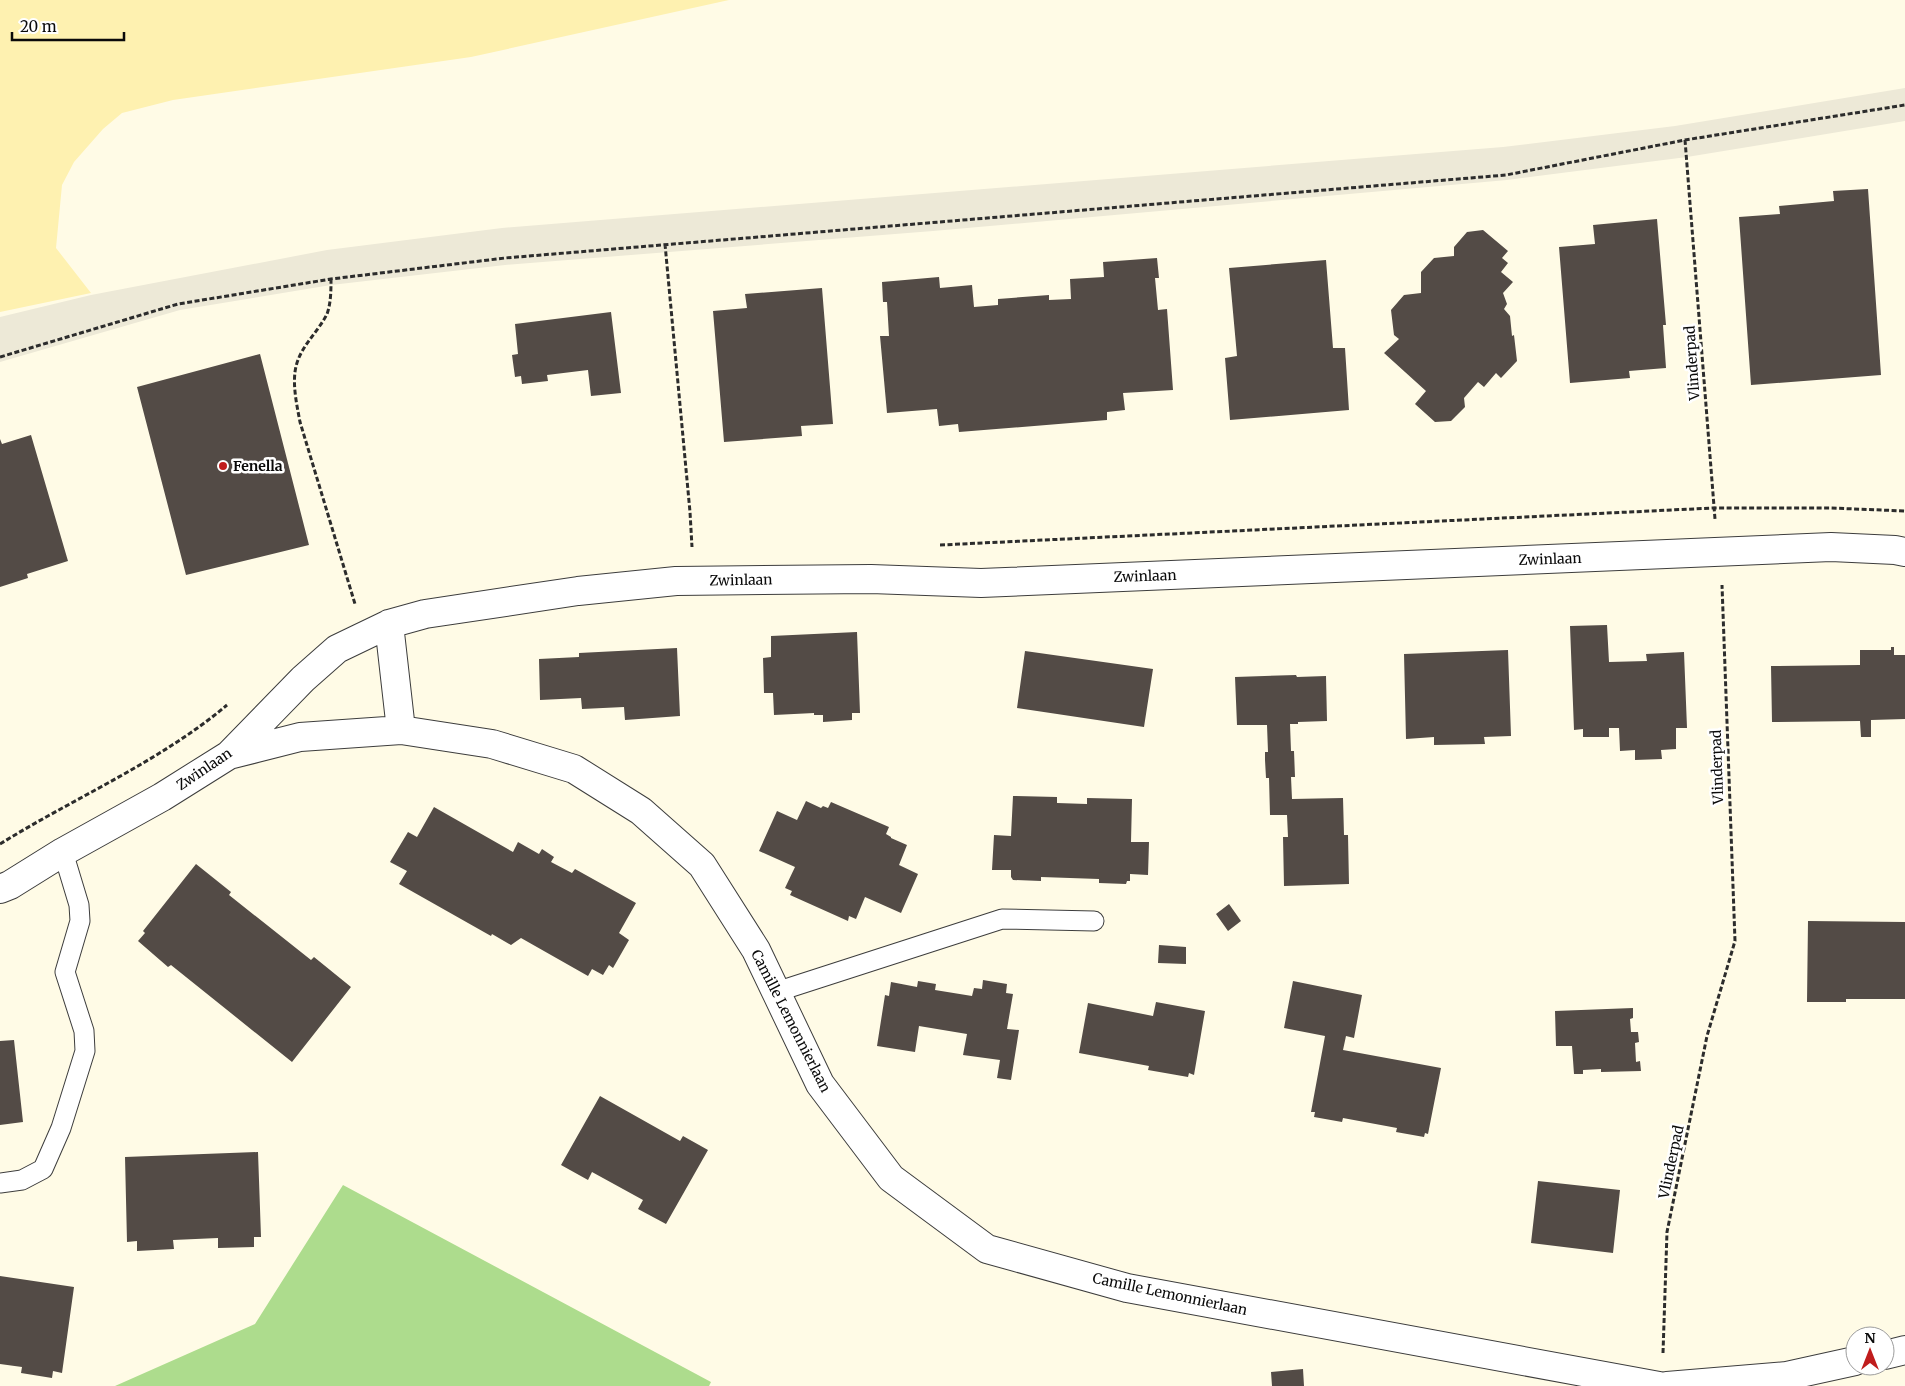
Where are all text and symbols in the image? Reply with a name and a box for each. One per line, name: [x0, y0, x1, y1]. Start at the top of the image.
scale bar: [12, 10, 125, 42]
text: 20 m: [20, 17, 57, 36]
street label: Vlinderpad: [1680, 325, 1704, 402]
place label: Fenella: [233, 457, 283, 475]
marker: Fenella: [217, 460, 229, 472]
street label: Zwinlaan: [1518, 549, 1582, 569]
street label: Zwinlaan: [1113, 566, 1177, 586]
street label: Zwinlaan: [709, 570, 773, 590]
street label: Vlinderpad: [1707, 729, 1727, 806]
street label: Zwinlaan: [173, 744, 235, 794]
street label: Camille Lemonnierlaan: [747, 947, 835, 1095]
street label: Vlinderpad: [1654, 1123, 1688, 1201]
street label: Camille Lemonnierlaan: [1091, 1269, 1249, 1319]
north arrow: [1845, 1326, 1895, 1376]
text: N: [1864, 1329, 1876, 1347]

